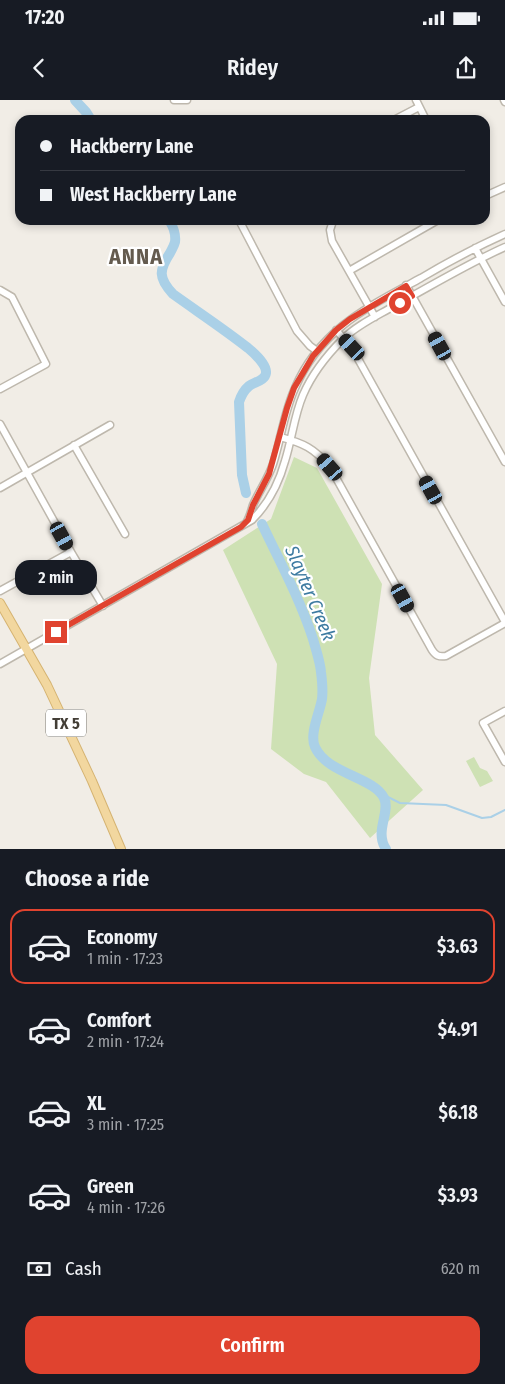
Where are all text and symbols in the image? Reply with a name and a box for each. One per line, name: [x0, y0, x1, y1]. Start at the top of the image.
text: 17:20: [25, 6, 65, 29]
icon: back: [25, 54, 53, 82]
text: Ridey: [227, 54, 278, 81]
icon: share: [452, 54, 480, 82]
text: Hackberry Lane: [70, 135, 193, 158]
text: West Hackberry Lane: [70, 183, 237, 206]
district label: ANNA: [108, 243, 163, 270]
route start: [389, 292, 411, 314]
car: [426, 329, 453, 363]
car: [336, 331, 367, 363]
car: [314, 451, 345, 483]
car: [417, 473, 444, 507]
car: [48, 519, 75, 553]
water label: Slayter Creek: [280, 541, 341, 644]
callout: 2 min: [15, 560, 97, 594]
text: 2 min: [38, 568, 74, 587]
car: [389, 581, 416, 615]
route end: [45, 621, 67, 643]
road number: TX 5: [46, 710, 86, 736]
text: Choose a ride: [25, 865, 149, 892]
icon: car: [27, 924, 72, 969]
text: Economy: [87, 926, 157, 949]
text: $3.63: [437, 935, 478, 958]
text: 1 min · 17:23: [87, 949, 163, 968]
icon: car: [27, 1007, 72, 1052]
text: Comfort: [87, 1009, 151, 1032]
text: $4.91: [438, 1018, 478, 1041]
text: 2 min · 17:24: [87, 1032, 164, 1051]
icon: car: [27, 1090, 72, 1135]
text: XL: [87, 1092, 106, 1115]
text: $6.18: [439, 1101, 478, 1124]
text: 3 min · 17:25: [87, 1115, 164, 1134]
icon: car: [27, 1173, 72, 1218]
text: Green: [87, 1175, 134, 1198]
text: $3.93: [438, 1184, 478, 1207]
text: 4 min · 17:26: [87, 1198, 165, 1217]
icon: cash: [25, 1255, 53, 1283]
text: Cash: [65, 1257, 102, 1280]
text: 620 m: [441, 1259, 480, 1278]
button: Confirm: [25, 1316, 480, 1374]

